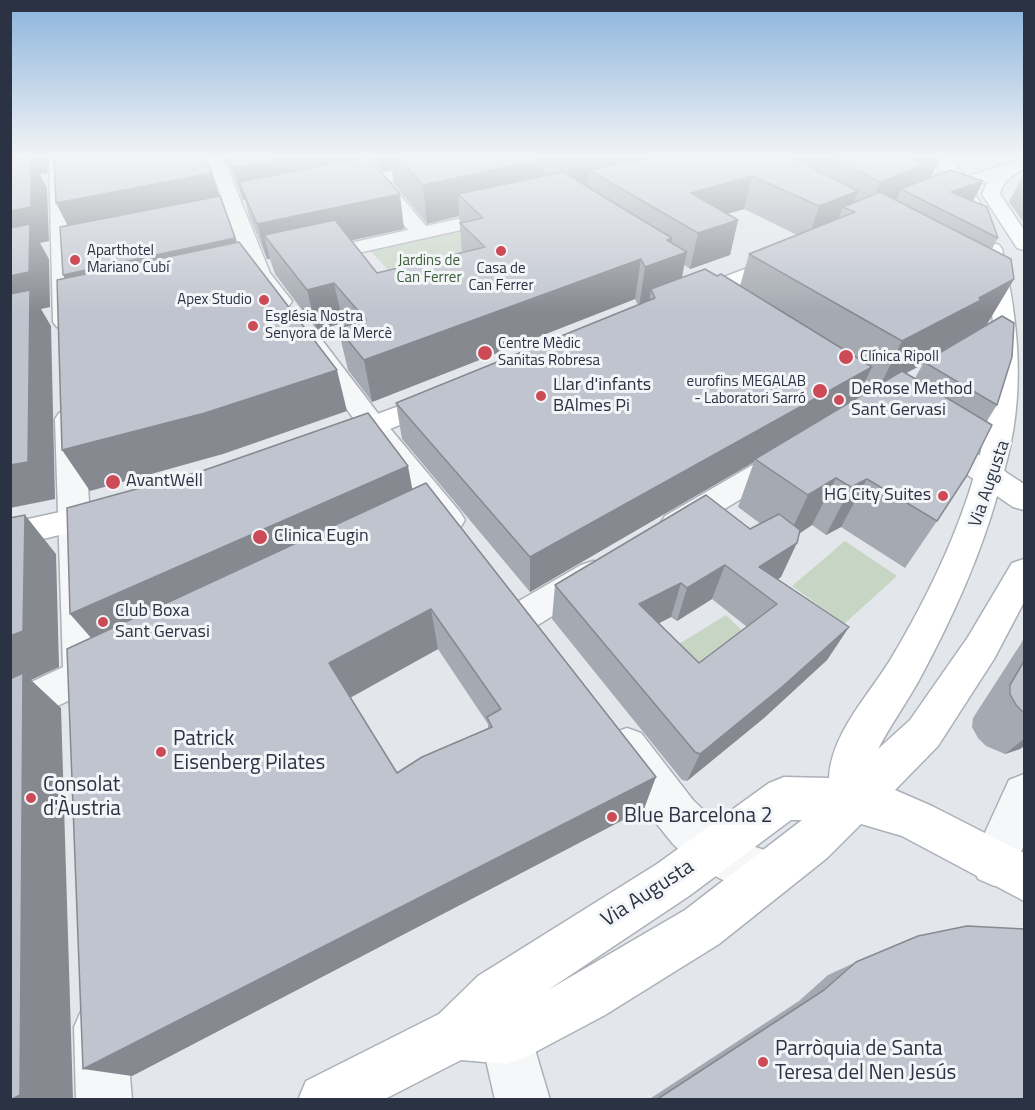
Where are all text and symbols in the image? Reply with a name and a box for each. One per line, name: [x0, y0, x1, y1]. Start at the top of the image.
place label: Aparthotel Mariano Cubí: [87, 242, 170, 277]
marker: Casa de Can Ferrer: [494, 244, 508, 258]
park label: Jardins de Can Ferrer: [396, 252, 462, 287]
marker: Aparthotel Mariano Cubí: [68, 253, 82, 267]
place label: Casa de Can Ferrer: [468, 260, 534, 295]
place label: Apex Studio: [177, 291, 252, 309]
marker: Apex Studio: [257, 293, 271, 307]
place label: Església Nostra Senyora de la Mercè: [265, 308, 392, 343]
marker: Església Nostra Senyora de la Mercè: [246, 319, 260, 333]
place label: Centre Mèdic Sanitas Robresa: [498, 335, 600, 370]
marker: Centre Mèdic Sanitas Robresa: [476, 344, 494, 362]
marker: Clínica Ripoll: [837, 348, 855, 366]
place label: Clínica Ripoll: [860, 348, 939, 366]
place label: eurofins MEGALAB - Laboratori Sarró: [687, 373, 806, 408]
place label: Llar d'infants BAlmes Pi: [553, 375, 651, 418]
place label: DeRose Method Sant Gervasi: [851, 379, 973, 422]
marker: eurofins MEGALAB - Laboratori Sarró: [811, 382, 829, 400]
marker: Llar d'infants BAlmes Pi: [534, 389, 548, 403]
marker: DeRose Method Sant Gervasi: [832, 393, 846, 407]
street label: Via Augusta: [965, 438, 1015, 530]
place label: AvantWell: [126, 471, 203, 493]
marker: AvantWell: [104, 473, 122, 491]
place label: HG City Suites: [824, 485, 931, 507]
marker: HG City Suites: [936, 489, 950, 503]
place label: Clinica Eugin: [274, 526, 369, 548]
marker: Clinica Eugin: [251, 528, 269, 546]
place label: Club Boxa Sant Gervasi: [115, 601, 210, 644]
marker: Club Boxa Sant Gervasi: [96, 615, 110, 629]
place label: Patrick Eisenberg Pilates: [173, 727, 325, 777]
marker: Patrick Eisenberg Pilates: [154, 745, 168, 759]
place label: Consolat d'Àustria: [43, 773, 121, 823]
marker: Consolat d'Àustria: [24, 791, 38, 805]
place label: Blue Barcelona 2: [624, 804, 772, 830]
marker: Blue Barcelona 2: [605, 810, 619, 824]
street label: Via Augusta: [597, 855, 699, 933]
place label: Parròquia de Santa Teresa del Nen Jesús: [775, 1037, 956, 1087]
marker: Parròquia de Santa Teresa del Nen Jesús: [756, 1055, 770, 1069]

